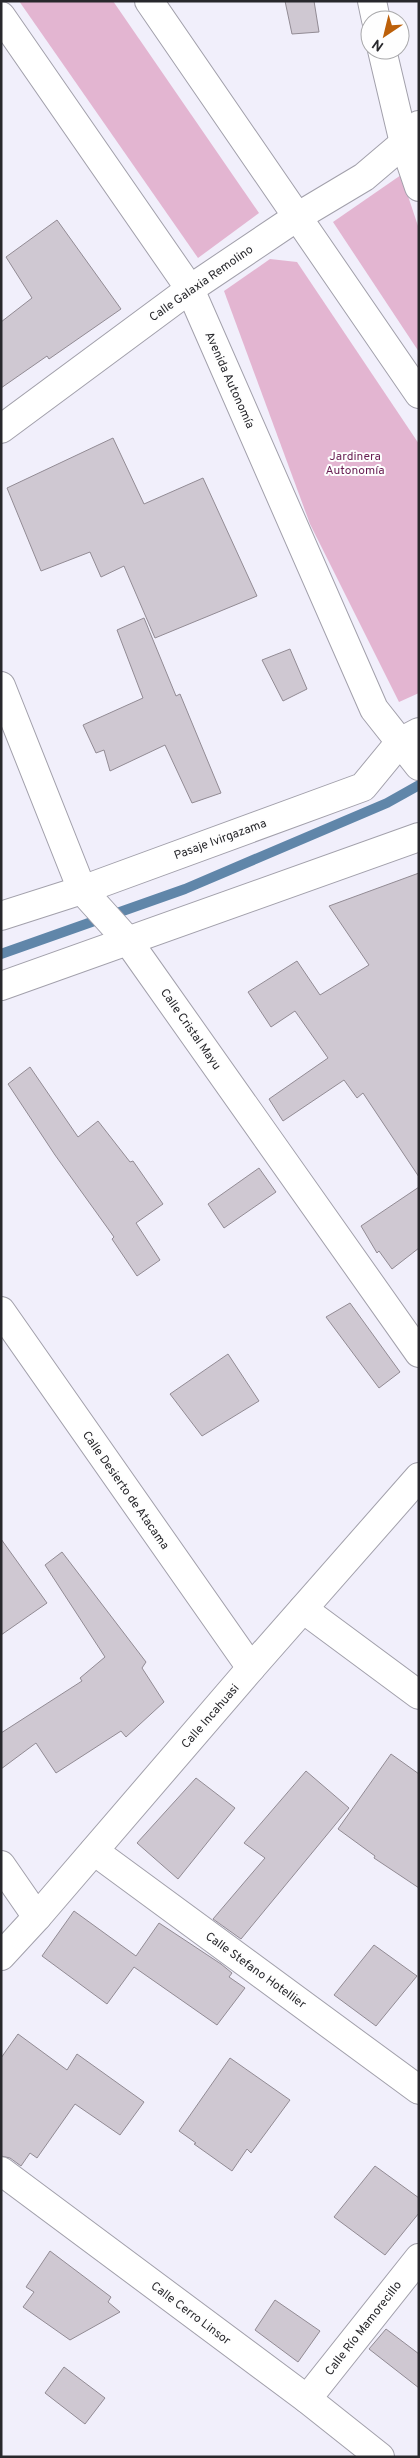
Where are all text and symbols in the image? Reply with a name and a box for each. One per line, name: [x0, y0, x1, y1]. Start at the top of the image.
north arrow: [360, 10, 410, 60]
text: N: [369, 35, 387, 54]
street label: Calle Galaxia Remolino: [146, 242, 257, 326]
street label: Avenida Autonomía: [201, 329, 258, 431]
park label: Jardinera Autonomía: [326, 449, 385, 479]
street label: Pasaje Ivirgazama: [172, 816, 269, 864]
street label: Calle Cristal Mayu: [156, 986, 224, 1073]
street label: Calle Desierto de Atacama: [78, 1428, 172, 1553]
street label: Calle Incahuasi: [178, 1681, 243, 1752]
street label: Calle Stefano Hotellier: [202, 1929, 309, 2013]
street label: Calle Río Mamorecillo: [322, 2278, 406, 2379]
street label: Calle Cerro Linsor: [147, 2279, 234, 2349]

